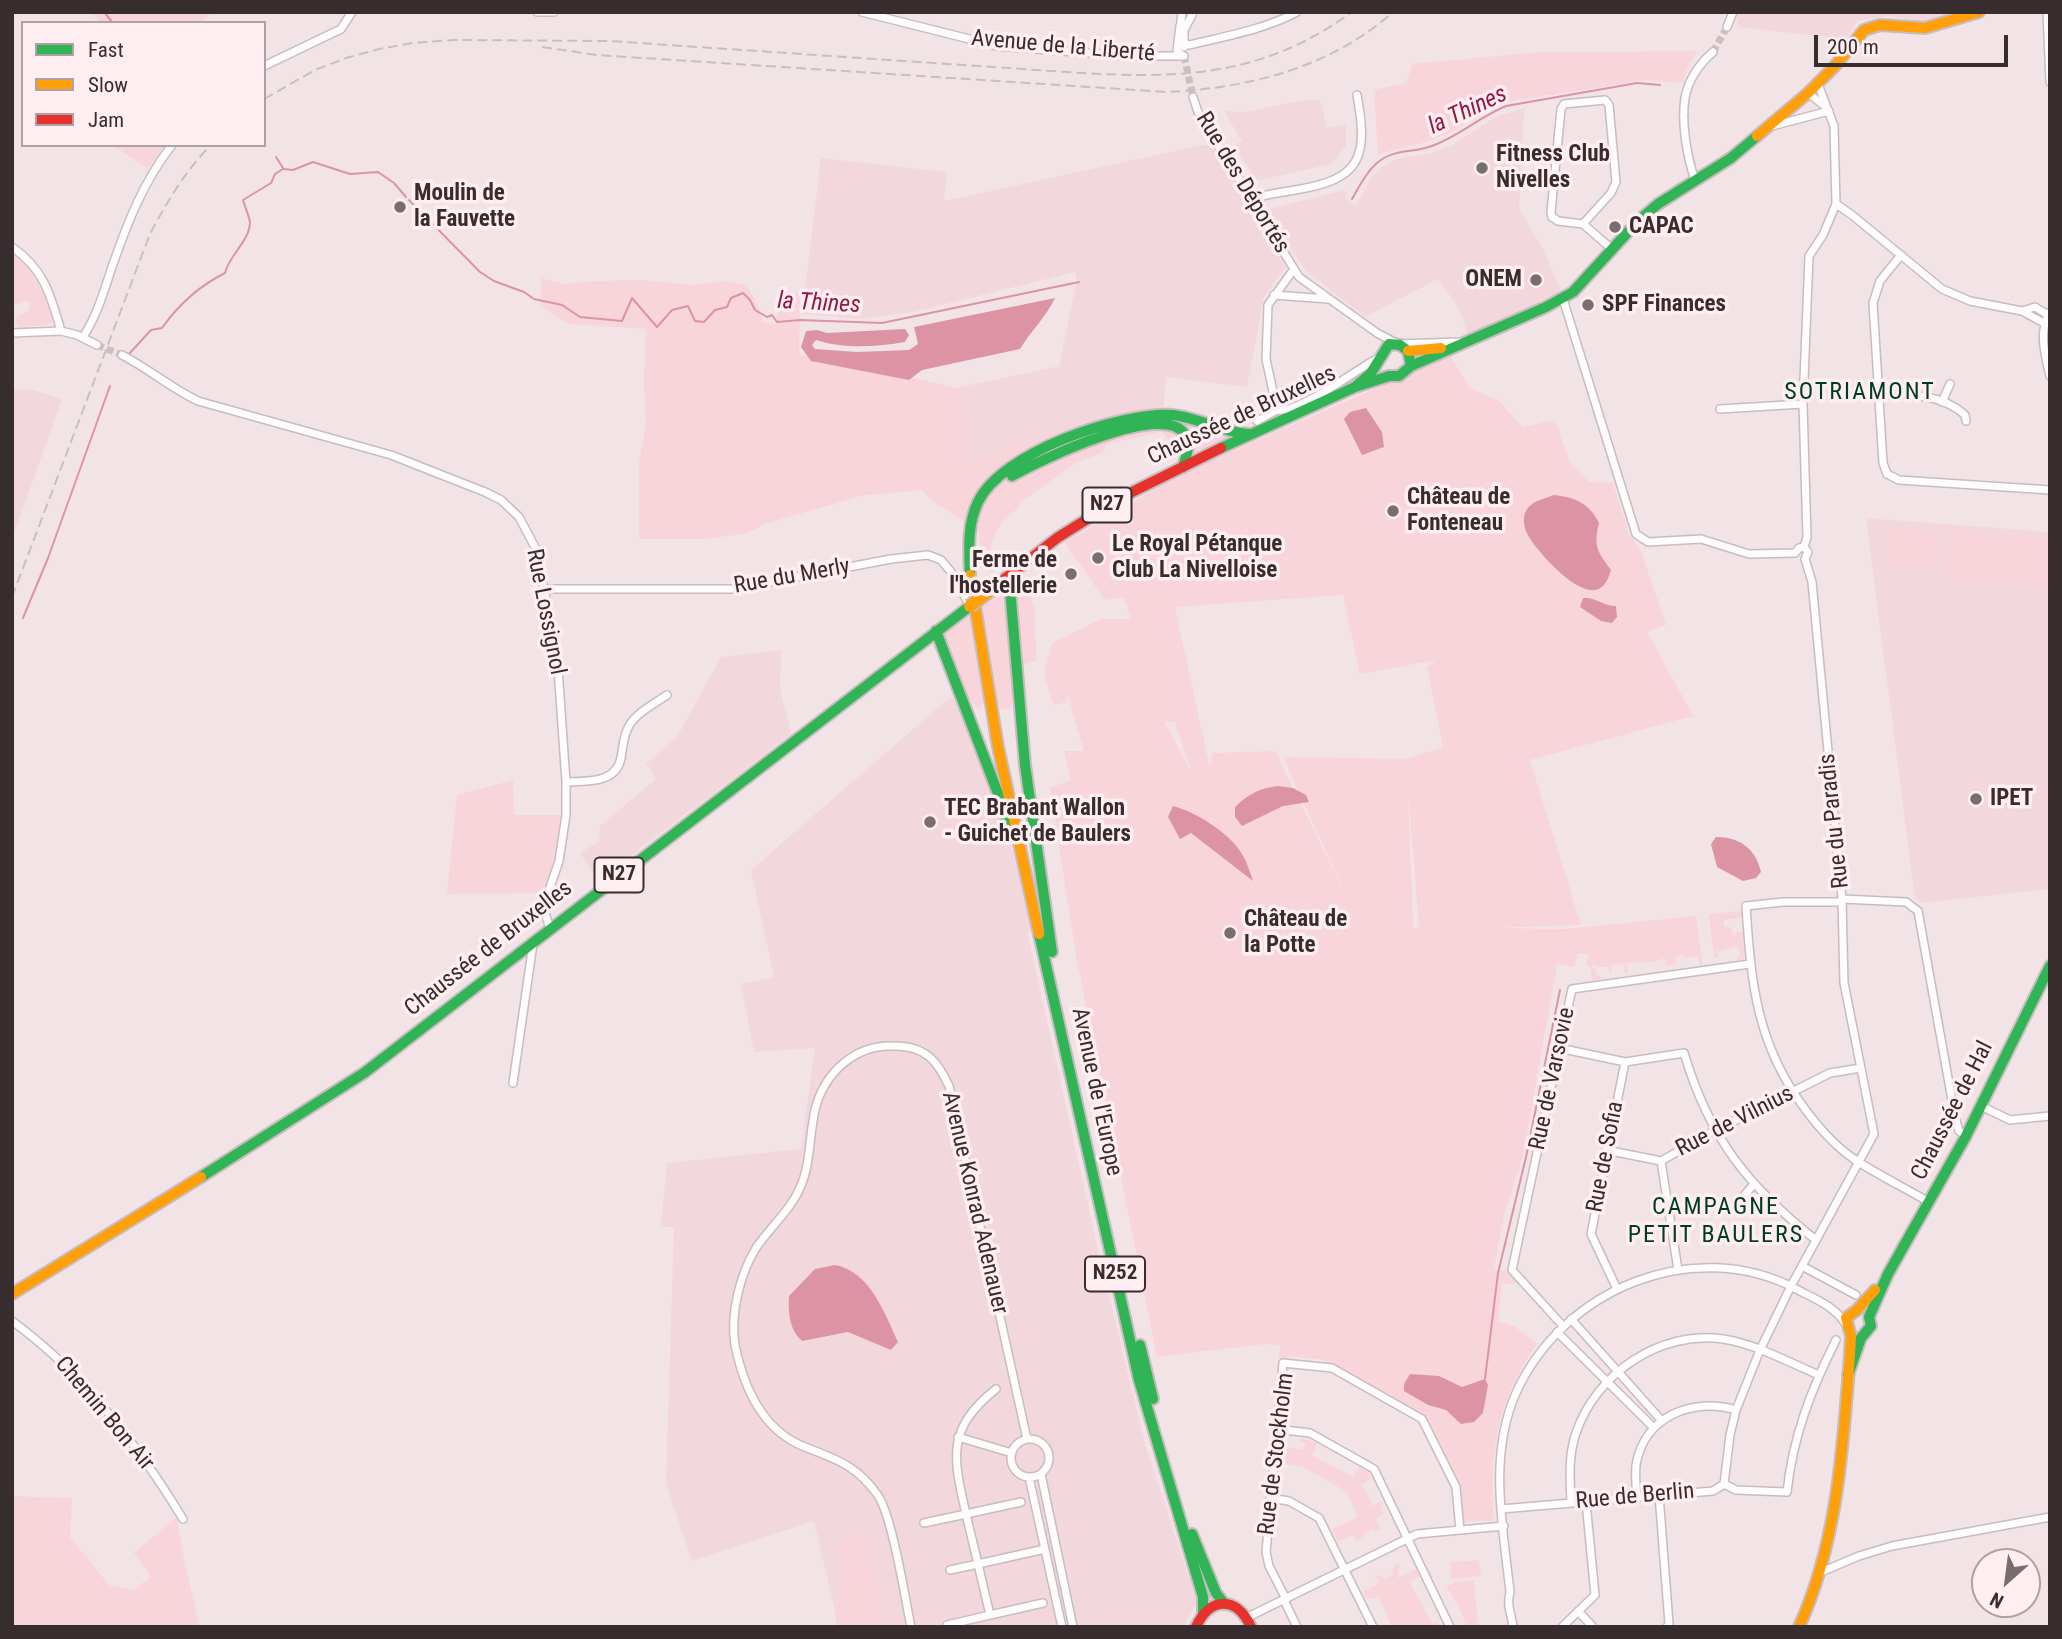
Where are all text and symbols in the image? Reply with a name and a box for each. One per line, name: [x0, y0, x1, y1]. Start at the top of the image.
legend: [21, 21, 266, 147]
scale bar: [1817, 21, 2011, 65]
street label: Avenue de la Liberté: [970, 25, 1156, 69]
text: 200 m: [1827, 35, 1879, 59]
text: Fast: [88, 38, 124, 62]
text: Slow: [88, 73, 128, 97]
water label: la Thines: [1424, 80, 1512, 142]
street label: Rue des Déportés: [1189, 107, 1295, 259]
text: Jam: [88, 108, 124, 132]
place label: Fitness Club Nivelles: [1496, 141, 1610, 195]
marker: Fitness Club Nivelles: [1474, 160, 1490, 176]
place label: Moulin de la Fauvette: [414, 180, 515, 234]
marker: Moulin de la Fauvette: [392, 199, 408, 215]
place label: CAPAC: [1629, 213, 1694, 241]
marker: CAPAC: [1607, 219, 1623, 235]
place label: ONEM: [1465, 266, 1522, 294]
marker: ONEM: [1528, 272, 1544, 288]
water label: la Thines: [777, 287, 861, 321]
place label: SPF Finances: [1602, 291, 1726, 319]
marker: SPF Finances: [1580, 297, 1596, 313]
street label: Chaussée de Bruxelles: [1143, 360, 1341, 472]
district label: SOTRIAMONT: [1786, 379, 1934, 407]
place label: Château de Fonteneau: [1407, 484, 1510, 538]
road number: N27: [1082, 488, 1132, 522]
marker: Château de Fonteneau: [1385, 503, 1401, 519]
place label: Le Royal Pétanque Club La Nivelloise: [1112, 531, 1282, 585]
street label: Rue Lossignol: [519, 547, 571, 677]
place label: Ferme de l'hostellerie: [949, 547, 1057, 601]
marker: Le Royal Pétanque Club La Nivelloise: [1090, 550, 1106, 566]
street label: Rue du Merly: [732, 553, 852, 601]
marker: Ferme de l'hostellerie: [1063, 566, 1079, 582]
street label: Rue du Paradis: [1814, 752, 1856, 890]
place label: IPET: [1990, 785, 2033, 813]
marker: IPET: [1968, 791, 1984, 807]
place label: TEC Brabant Wallon - Guichet de Baulers: [944, 795, 1131, 849]
marker: TEC Brabant Wallon - Guichet de Baulers: [922, 814, 938, 830]
road number: N27: [594, 858, 644, 892]
street label: Chaussée de Bruxelles: [400, 875, 578, 1023]
place label: Château de la Potte: [1244, 906, 1347, 960]
marker: Château de la Potte: [1222, 925, 1238, 941]
street label: Avenue de l'Europe: [1065, 1005, 1127, 1179]
street label: Rue de Varsovie: [1524, 1005, 1582, 1153]
street label: Chaussée de Hal: [1906, 1037, 2000, 1185]
street label: Rue de Vilnius: [1672, 1081, 1798, 1163]
street label: Avenue Konrad Adenauer: [935, 1089, 1013, 1317]
street label: Rue de Sofia: [1582, 1099, 1630, 1215]
district label: CAMPAGNE PETIT BAULERS: [1629, 1194, 1803, 1250]
road number: N252: [1085, 1256, 1145, 1292]
street label: Chemin Bon Air: [48, 1352, 160, 1476]
street label: Rue de Stockholm: [1253, 1371, 1301, 1537]
street label: Rue de Berlin: [1575, 1478, 1695, 1516]
north arrow: [1971, 1548, 2041, 1618]
text: N: [1986, 1587, 2007, 1613]

